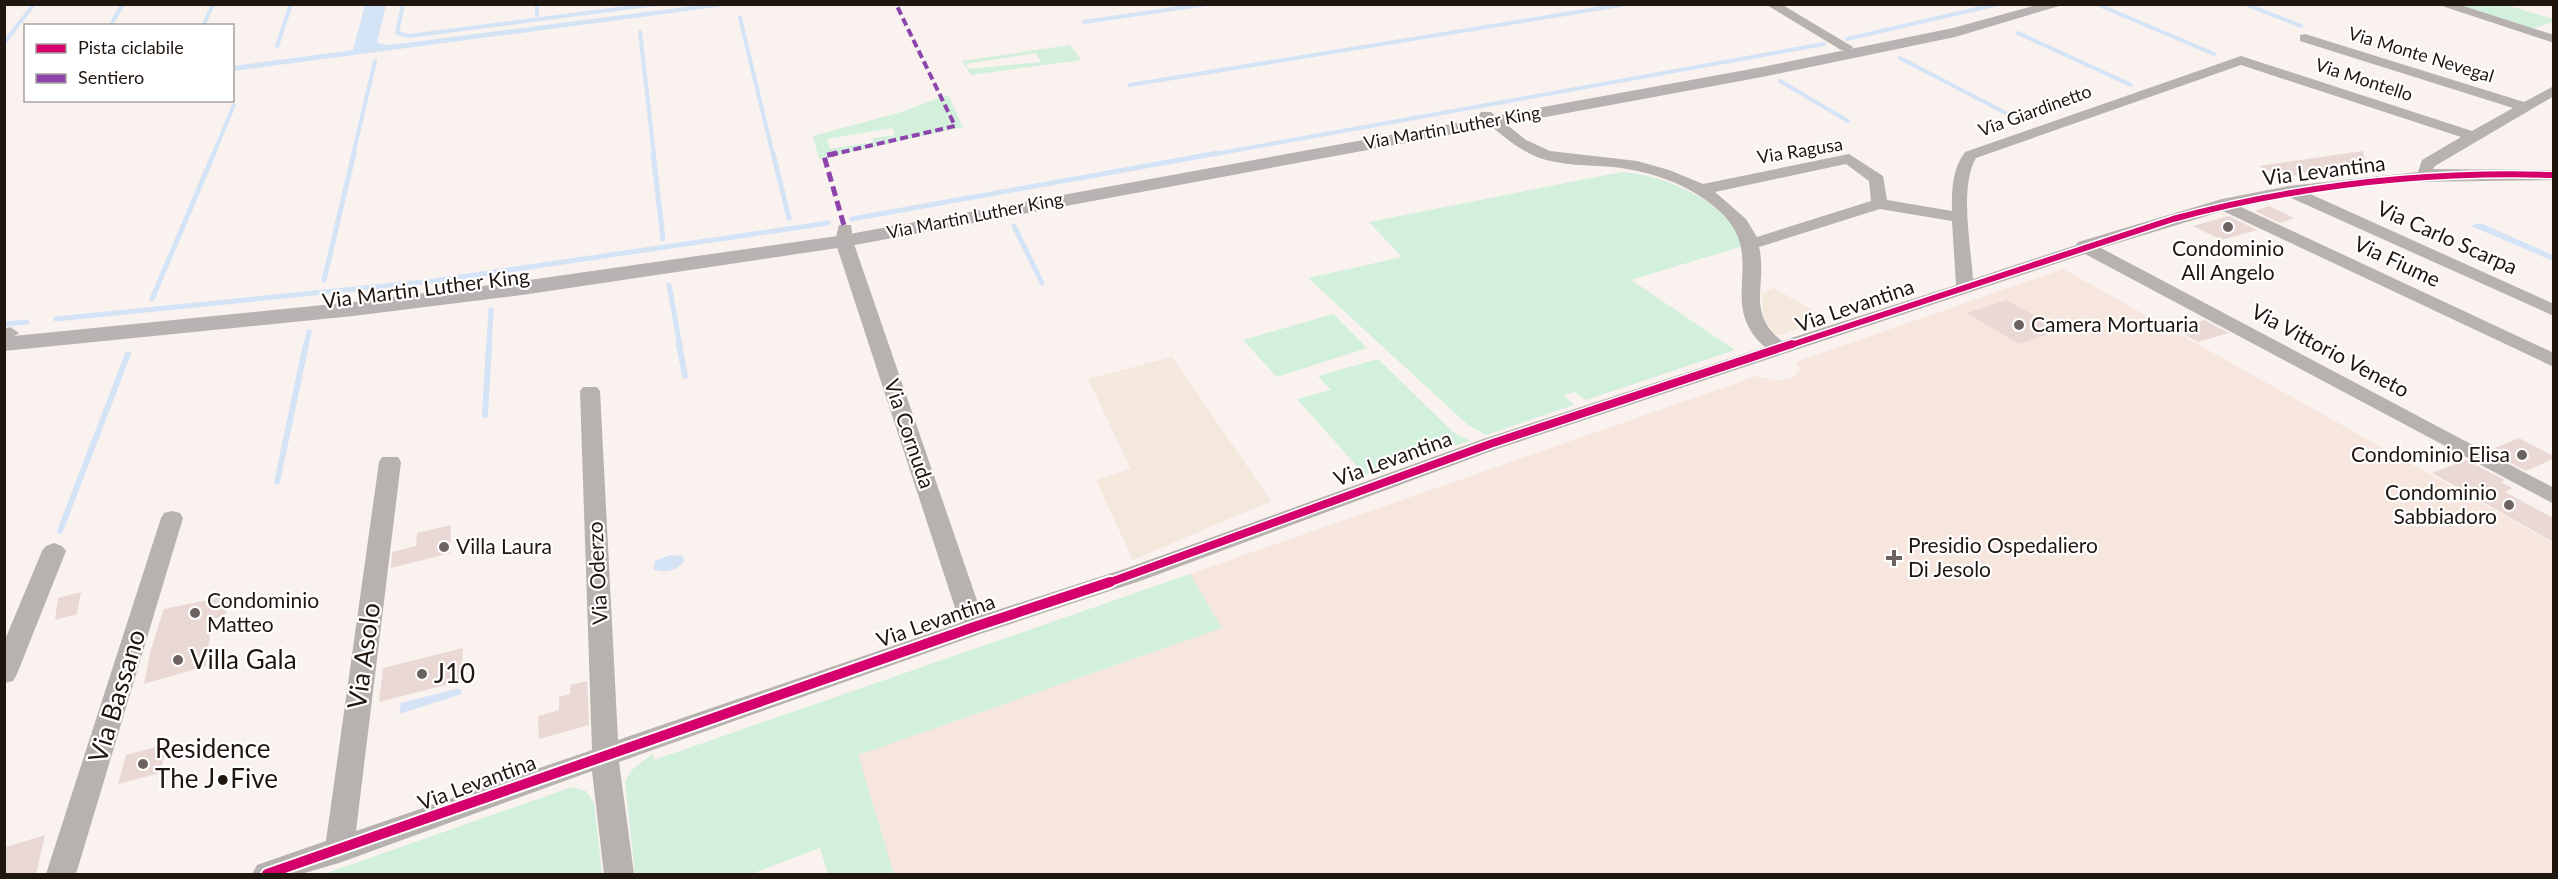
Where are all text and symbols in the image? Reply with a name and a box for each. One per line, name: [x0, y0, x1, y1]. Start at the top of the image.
street label: Via Monte Nevegal: [2346, 21, 2497, 87]
legend: [24, 24, 234, 102]
text: Pista ciclabile: [78, 36, 184, 58]
street label: Via Montello: [2313, 53, 2416, 105]
text: Sentiero: [78, 66, 144, 88]
street label: Via Giardinetto: [1975, 79, 2094, 141]
street label: Via Martin Luther King: [1362, 101, 1542, 153]
street label: Via Ragusa: [1756, 132, 1844, 168]
street label: Via Levantina: [2261, 150, 2387, 189]
street label: Via Martin Luther King: [885, 187, 1065, 243]
street label: Via Carlo Scarpa: [2374, 194, 2522, 279]
marker: Condominio All Angelo: [2221, 220, 2235, 234]
street label: Via Fiume: [2351, 230, 2445, 291]
place label: Condominio All Angelo: [2172, 235, 2284, 284]
street label: Via Martin Luther King: [321, 262, 531, 313]
street label: Via Levantina: [1792, 273, 1917, 337]
street label: Via Vittorio Veneto: [2248, 298, 2414, 402]
place label: Camera Mortuaria: [2031, 311, 2199, 336]
marker: Camera Mortuaria: [2012, 318, 2026, 332]
street label: Via Cornuda: [880, 376, 941, 492]
street label: Via Levantina: [1330, 425, 1455, 490]
place label: Condominio Elisa: [2351, 441, 2510, 466]
marker: Condominio Elisa: [2515, 448, 2529, 462]
place label: Condominio Sabbiadoro: [2385, 479, 2497, 528]
marker: Condominio Sabbiadoro: [2502, 498, 2516, 512]
street label: Via Oderzo: [581, 521, 612, 625]
place label: Presidio Ospedaliero Di Jesolo: [1908, 532, 2098, 581]
place label: Villa Laura: [456, 533, 552, 558]
marker: Villa Laura: [437, 540, 451, 554]
marker: Presidio Ospedaliero Di Jesolo: [1885, 549, 1903, 567]
place label: Condominio Matteo: [207, 587, 319, 636]
street label: Via Levantina: [873, 588, 998, 652]
street label: Via Asolo: [340, 601, 386, 711]
marker: Condominio Matteo: [188, 606, 202, 620]
street label: Via Bassano: [81, 625, 151, 766]
place label: Villa Gala: [190, 643, 297, 675]
marker: Villa Gala: [171, 653, 185, 667]
place label: J10: [434, 657, 475, 689]
marker: J10: [415, 667, 429, 681]
place label: Residence The J•Five: [155, 732, 278, 794]
street label: Via Levantina: [414, 749, 539, 814]
marker: Residence The J•Five: [136, 757, 150, 771]

